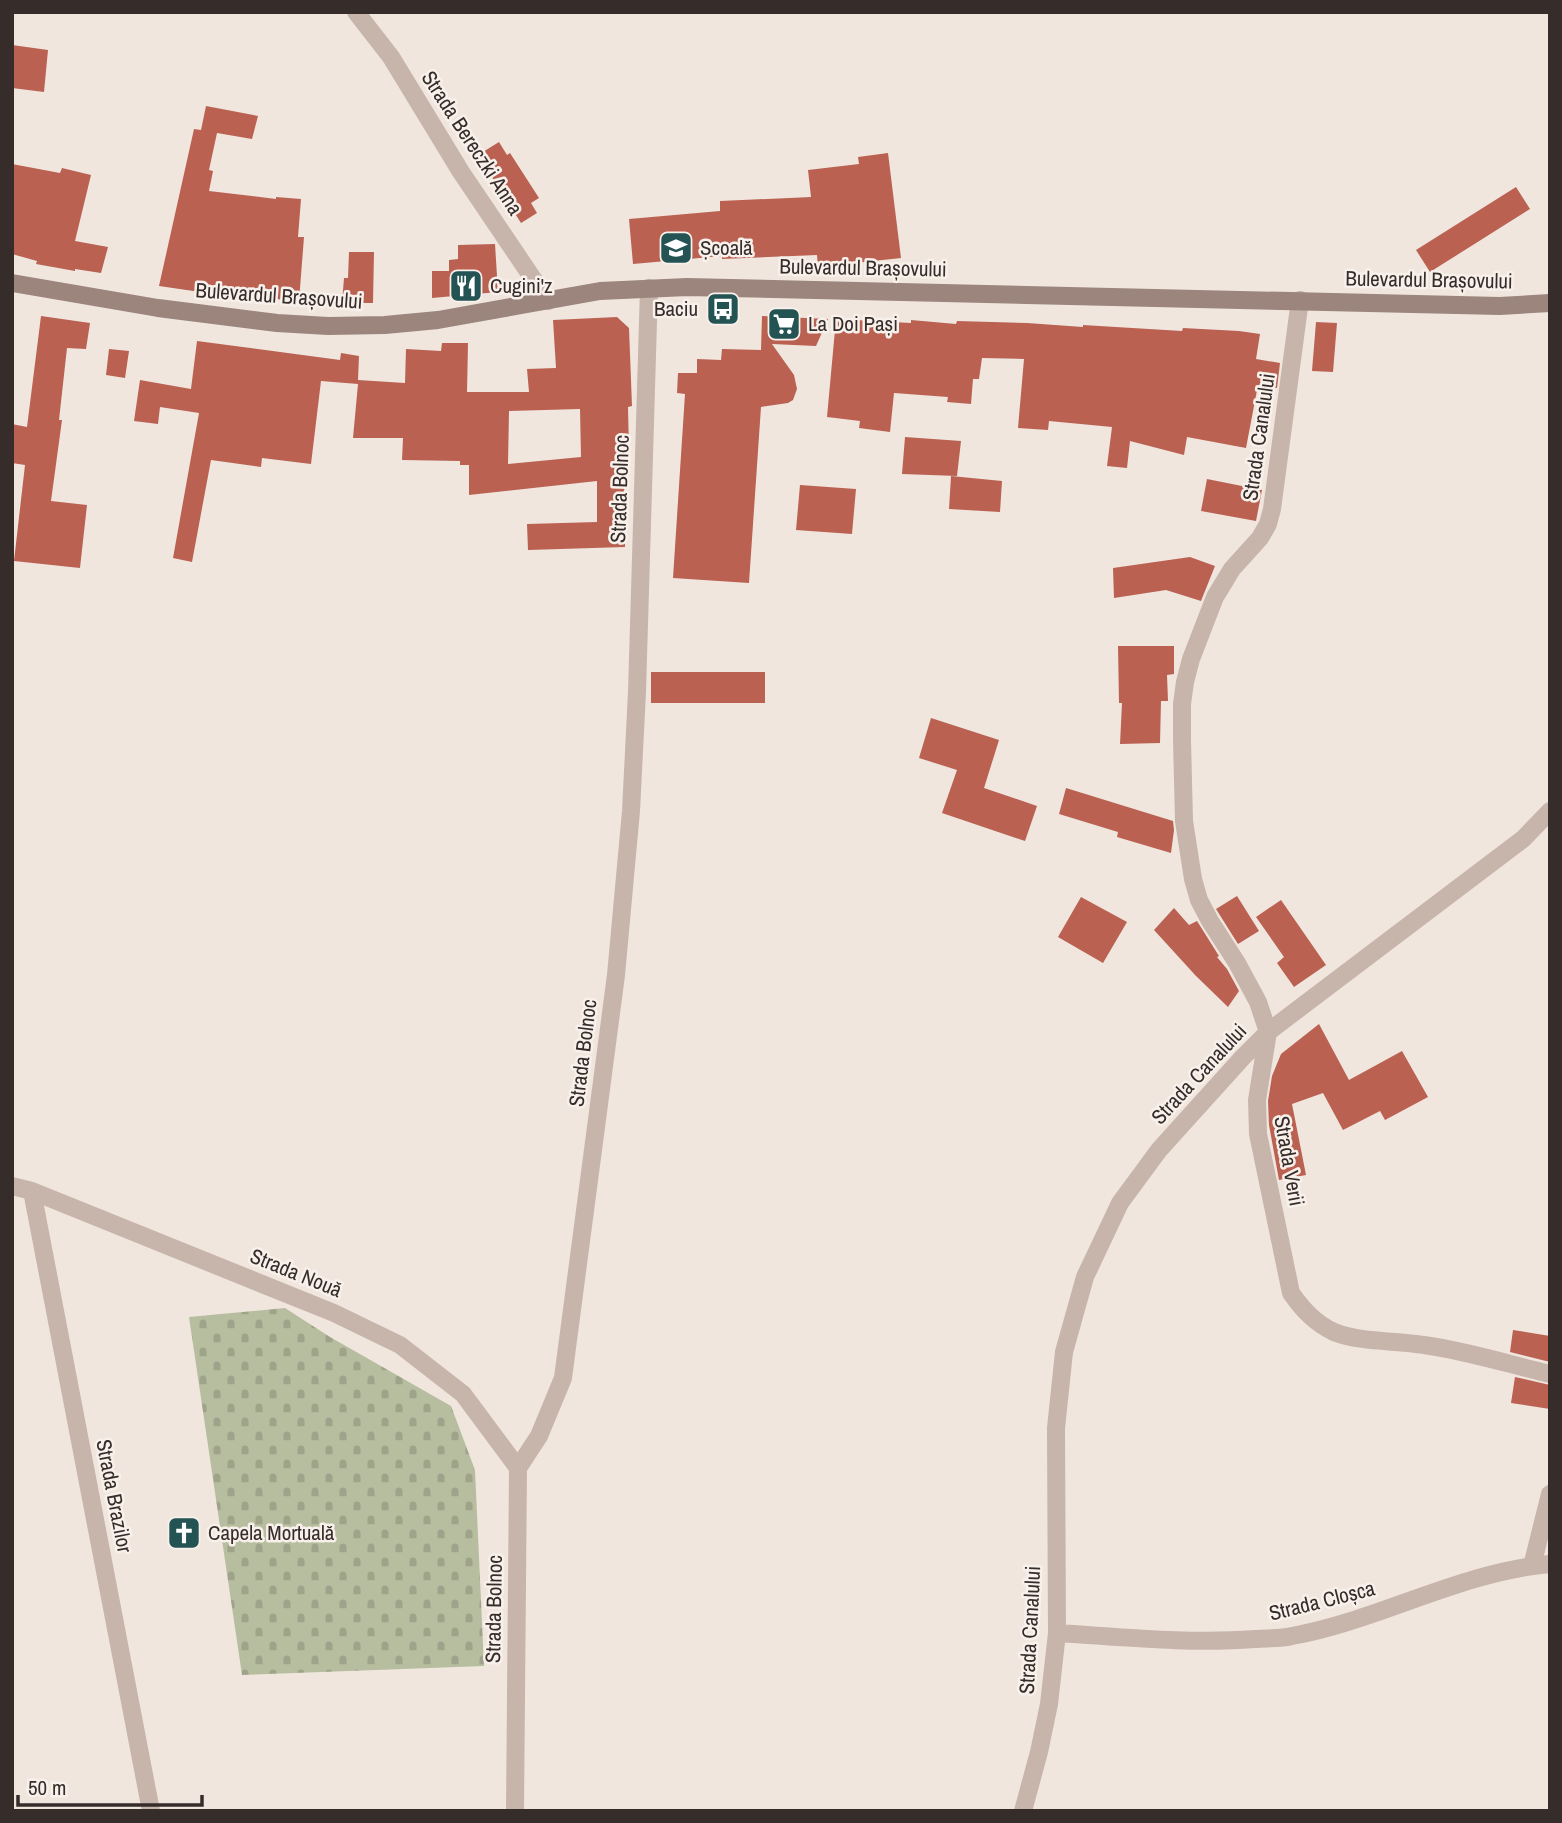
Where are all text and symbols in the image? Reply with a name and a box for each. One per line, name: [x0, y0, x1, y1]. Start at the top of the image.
street label: Strada Bereczki Anna: [415, 65, 530, 221]
school or university icon: Școală: [657, 229, 695, 267]
place label: Școală: [700, 233, 753, 262]
street label: Bulevardul Brașovului: [779, 252, 947, 283]
street label: Bulevardul Brașovului: [1345, 264, 1513, 295]
restaurant icon: Cugini'z: [447, 267, 485, 305]
place label: Cugini'z: [490, 271, 553, 300]
street label: Bulevardul Brașovului: [194, 275, 364, 316]
bus stop icon: Baciu: [704, 290, 742, 328]
place label: Baciu: [654, 294, 698, 323]
supermarket icon: La Doi Pași: [765, 305, 803, 343]
place label: La Doi Pași: [808, 309, 898, 338]
street label: Strada Canalului: [1235, 371, 1282, 502]
street label: Strada Bolnoc: [603, 434, 636, 544]
street label: Strada Bolnoc: [562, 997, 603, 1108]
street label: Strada Canalului: [1144, 1017, 1253, 1130]
street label: Strada Verii: [1267, 1114, 1312, 1208]
street label: Strada Nouă: [246, 1241, 347, 1304]
street label: Strada Brazilor: [89, 1437, 140, 1555]
church icon: Capela Mortuală: [165, 1514, 203, 1552]
place label: Capela Mortuală: [208, 1518, 335, 1547]
street label: Strada Bolnoc: [478, 1555, 509, 1663]
street label: Strada Canalului: [1012, 1565, 1047, 1695]
street label: Strada Cloșca: [1266, 1573, 1378, 1628]
scale bar: [18, 1764, 201, 1808]
text: 50 m: [28, 1773, 66, 1802]

